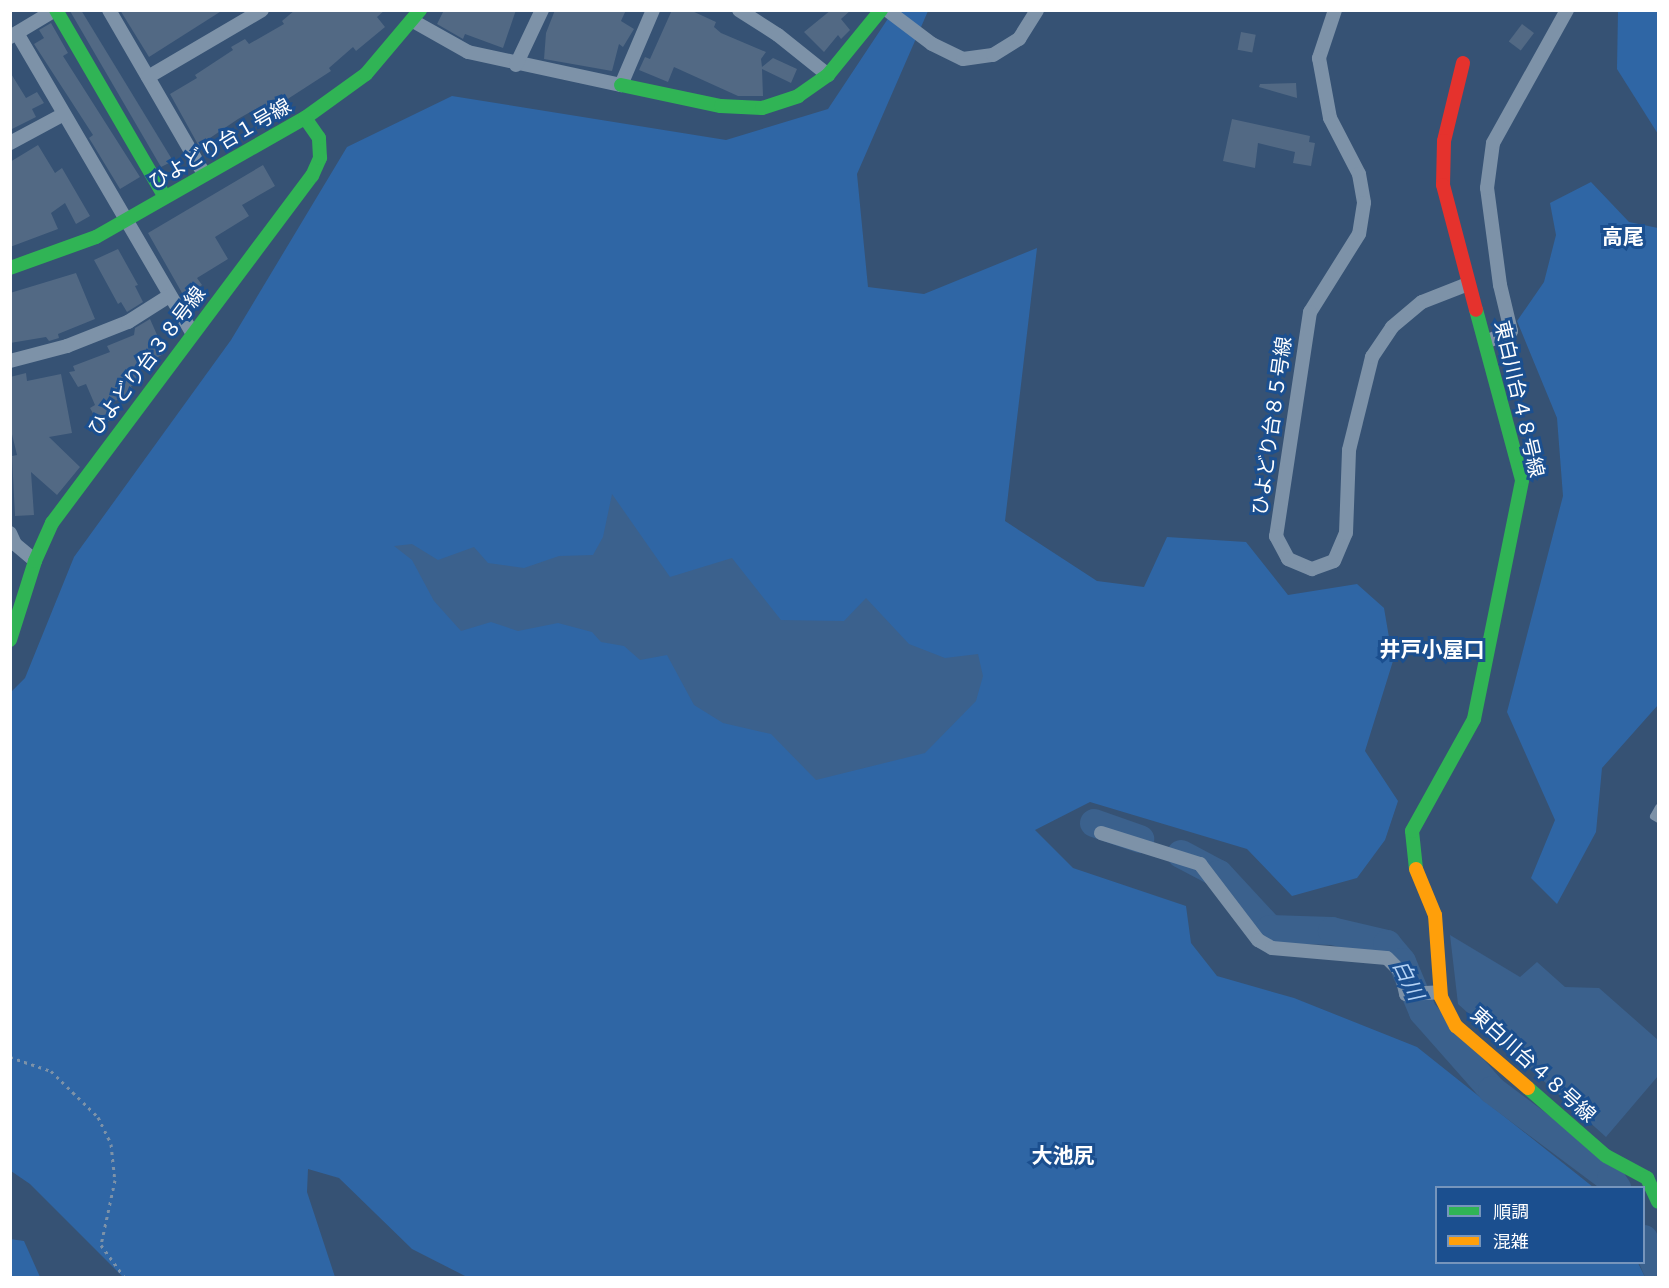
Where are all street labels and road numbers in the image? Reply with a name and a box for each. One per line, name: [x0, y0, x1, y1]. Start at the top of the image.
street label: ひよどり台１号線: [145, 94, 295, 194]
street label: ひよどり台３８号線: [83, 282, 211, 440]
street label: 東白川台４８号線: [1489, 318, 1549, 480]
street label: ひよどり台８５号線: [1248, 335, 1296, 517]
street label: 東白川台４８号線: [1466, 1003, 1600, 1127]

